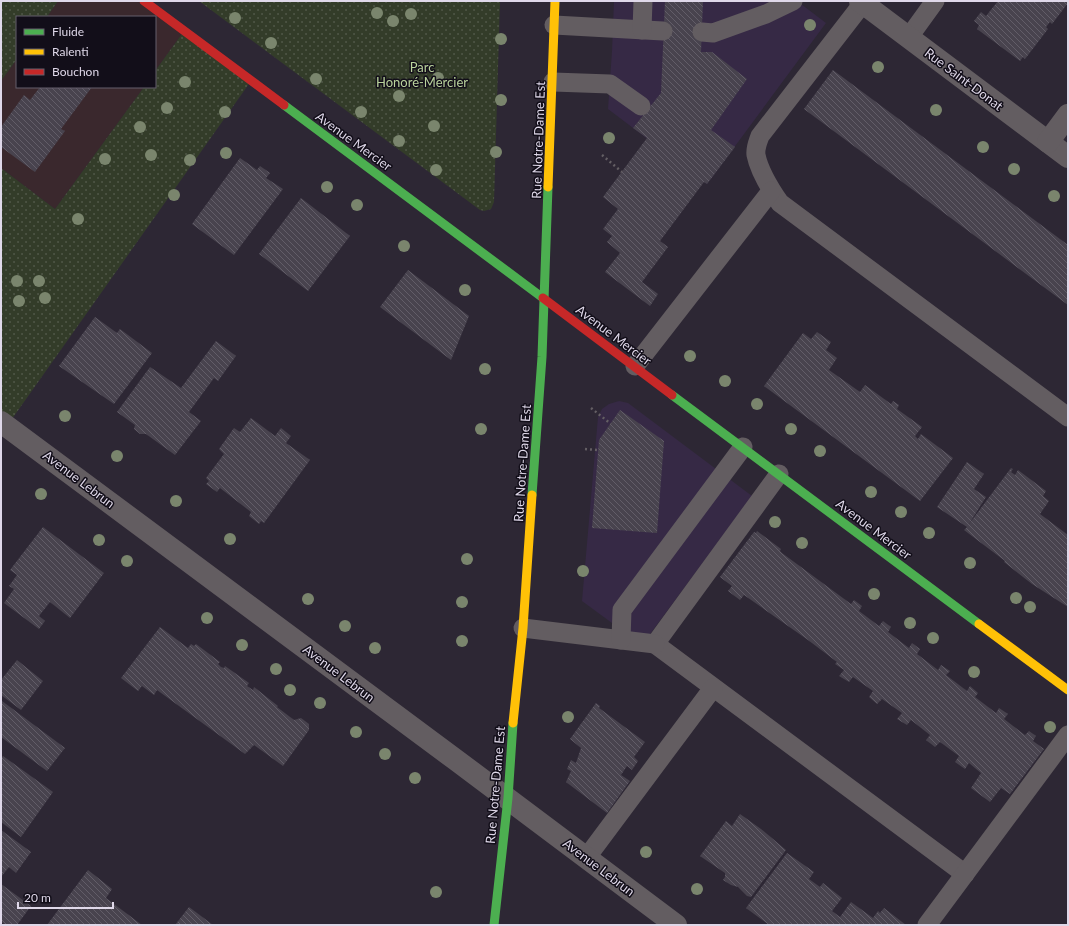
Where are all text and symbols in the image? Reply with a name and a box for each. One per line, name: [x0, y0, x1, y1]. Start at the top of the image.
legend: [16, 16, 156, 88]
text: Fluide: [52, 24, 84, 39]
text: Ralenti: [52, 44, 89, 59]
street label: Rue Saint-Donat: [922, 44, 1007, 114]
park label: Parc Honoré-Mercier: [376, 59, 468, 90]
text: Bouchon: [52, 64, 99, 79]
street label: Rue Notre-Dame Est: [528, 80, 548, 199]
street label: Avenue Mercier: [313, 108, 396, 174]
street label: Avenue Mercier: [573, 301, 655, 369]
street label: Rue Notre-Dame Est: [510, 403, 534, 522]
street label: Avenue Lebrun: [40, 447, 118, 511]
street label: Avenue Mercier: [833, 495, 915, 563]
street label: Avenue Lebrun: [300, 641, 378, 705]
street label: Rue Notre-Dame Est: [482, 725, 508, 844]
street label: Avenue Lebrun: [560, 835, 638, 899]
scale bar: [18, 884, 113, 910]
text: 20 m: [24, 890, 51, 905]

